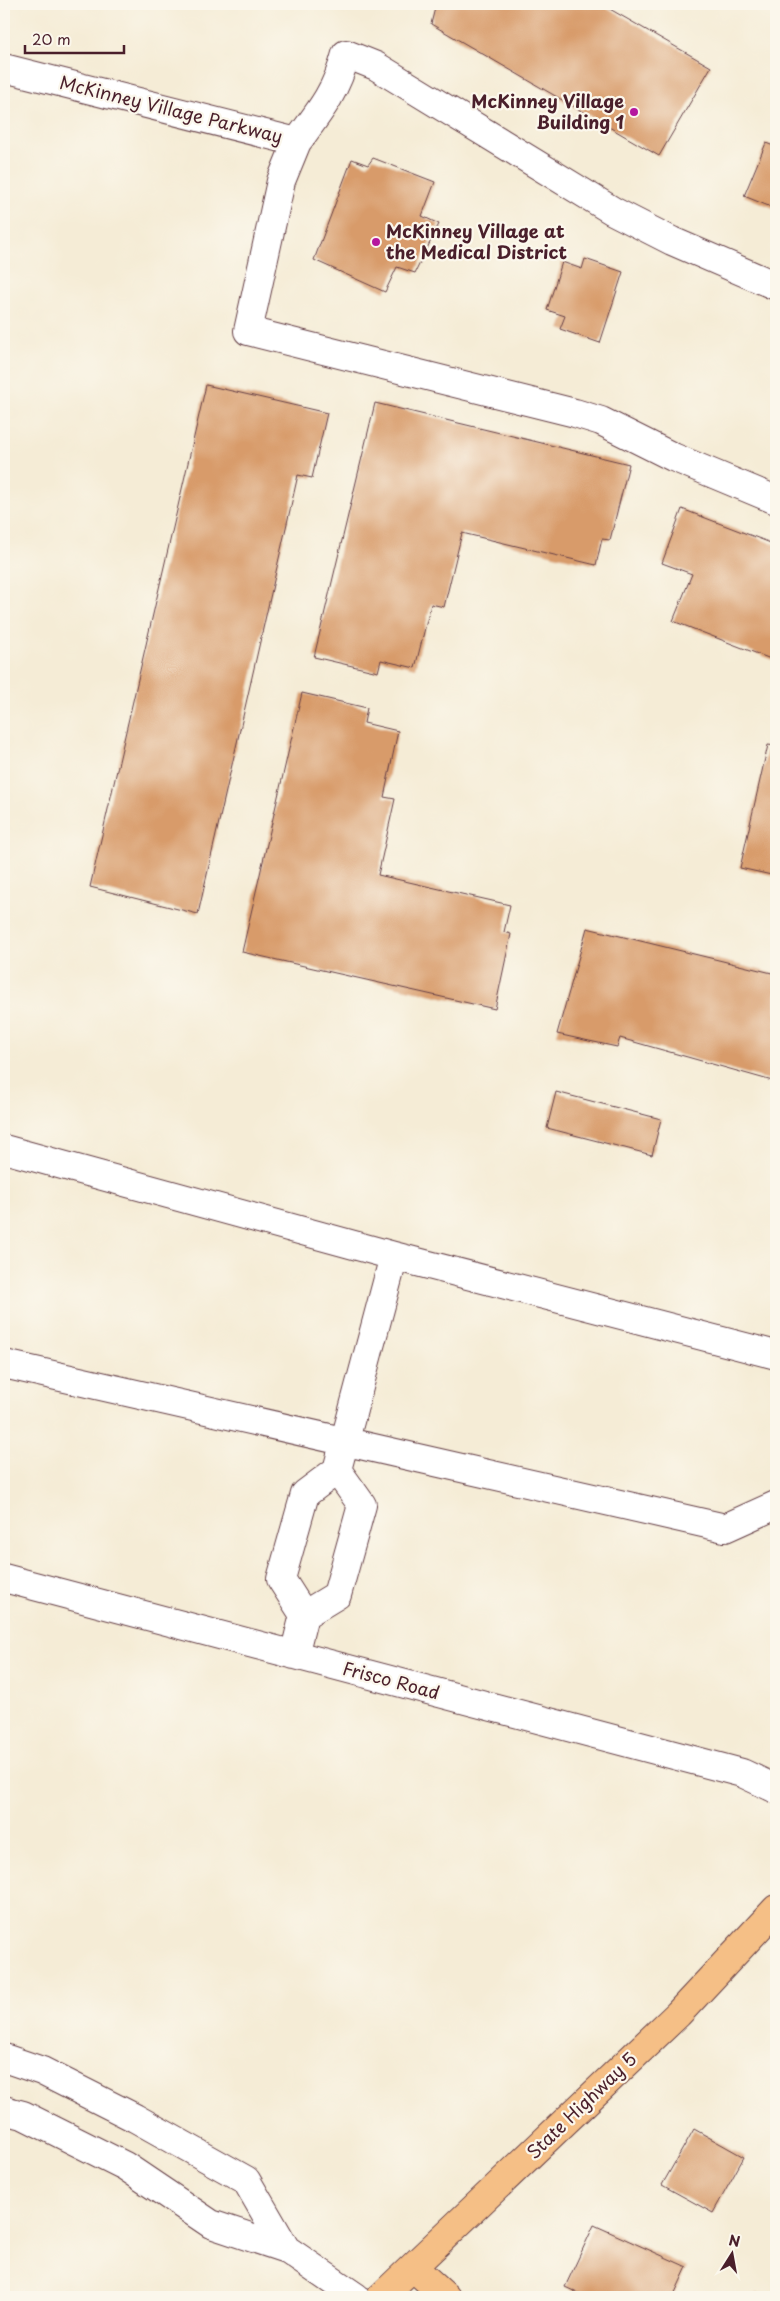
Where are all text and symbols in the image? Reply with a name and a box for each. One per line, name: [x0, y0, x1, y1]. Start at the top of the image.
scale bar: [25, 22, 124, 54]
text: 20 m: [32, 27, 71, 50]
street label: McKinney Village Parkway: [57, 68, 286, 149]
place label: McKinney Village Building 1: [471, 87, 624, 135]
marker: McKinney Village Building 1: [628, 106, 640, 118]
place label: McKinney Village at the Medical District: [386, 217, 568, 265]
marker: McKinney Village at the Medical District: [370, 236, 382, 248]
street label: Frisco Road: [340, 1654, 443, 1705]
street label: State Highway 5: [520, 2045, 642, 2165]
north arrow: [708, 2228, 758, 2278]
text: N: [727, 2229, 742, 2252]

